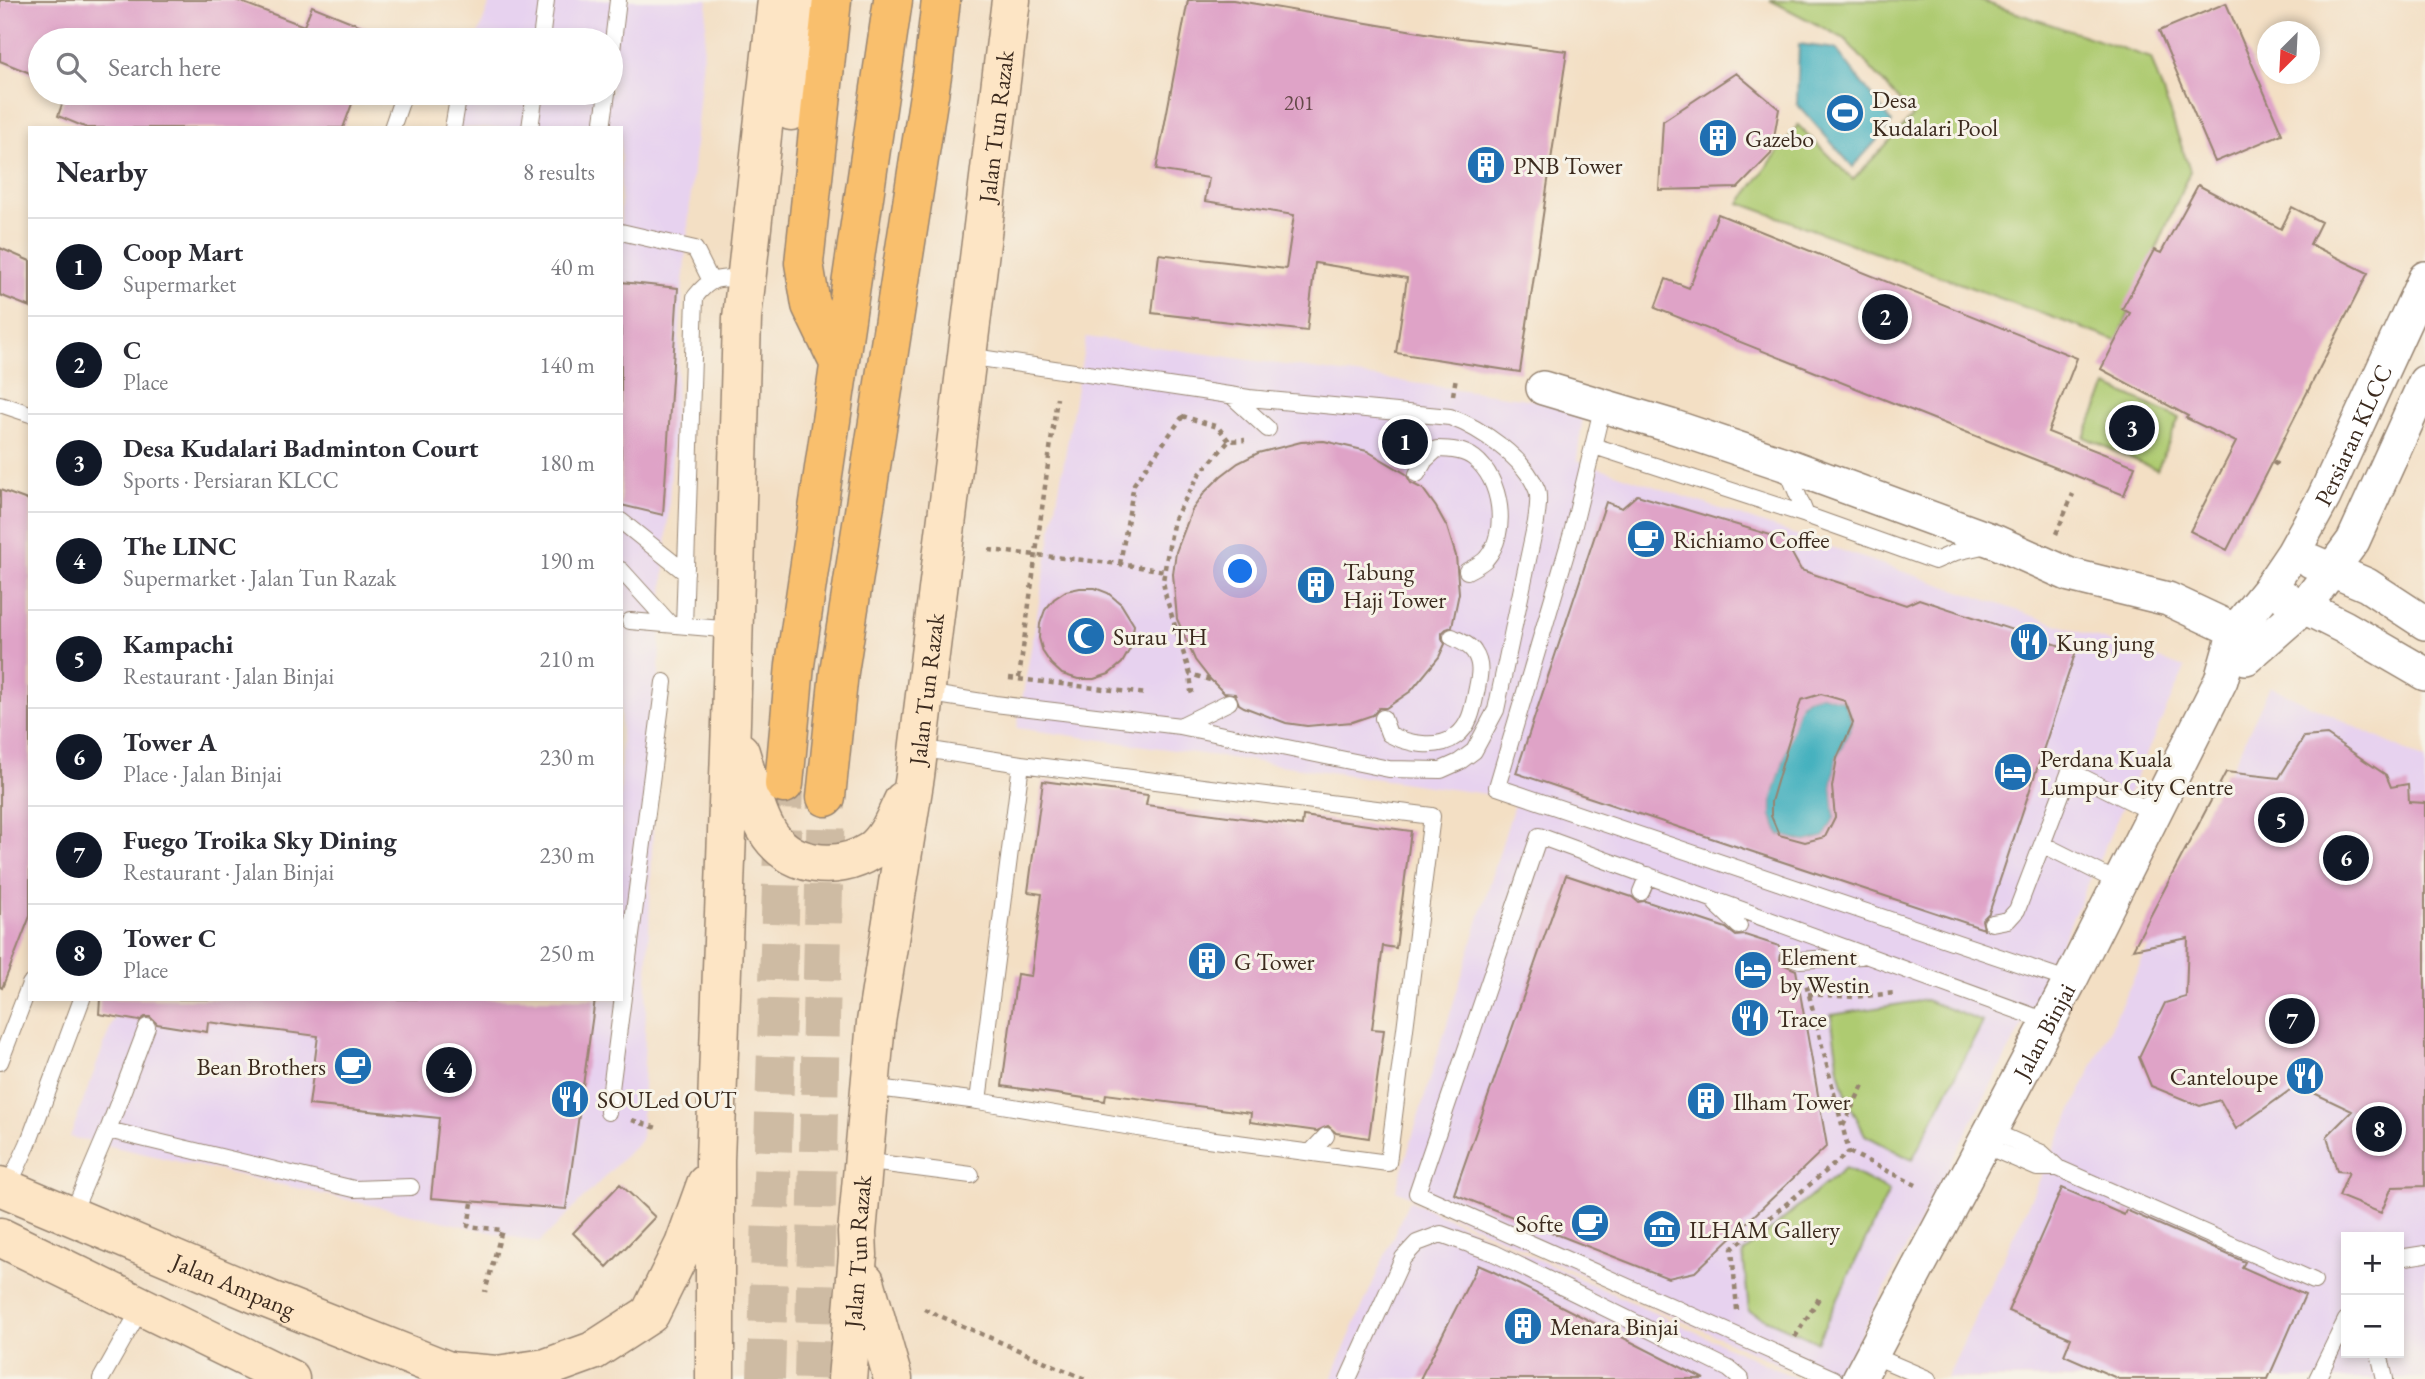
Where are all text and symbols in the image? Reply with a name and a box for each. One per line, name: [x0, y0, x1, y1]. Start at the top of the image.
north arrow: [2257, 21, 2320, 84]
search box: [28, 28, 623, 105]
icon: search: [52, 48, 90, 86]
street label: Jalan Tun Razak: [970, 48, 1020, 206]
text: Search here: [108, 50, 221, 84]
place label: Desa Kudalari Pool: [1872, 84, 1998, 143]
house number: 201: [1284, 89, 1314, 116]
sports icon: Desa Kudalari Pool: [1824, 92, 1866, 134]
building icon: Gazebo: [1697, 117, 1739, 159]
place label: Gazebo: [1745, 123, 1814, 154]
building icon: PNB Tower: [1465, 144, 1507, 186]
place label: PNB Tower: [1513, 150, 1622, 181]
text: Nearby: [56, 152, 148, 191]
text: 8 results: [523, 157, 595, 187]
text: Coop Mart: [123, 235, 243, 269]
text: 1: [73, 252, 85, 282]
text: 40 m: [550, 252, 595, 282]
text: Supermarket: [123, 269, 236, 299]
pin: 2: [1862, 291, 1908, 343]
text: C: [123, 333, 141, 367]
text: 2: [73, 350, 85, 380]
text: 140 m: [539, 350, 595, 380]
street label: Persiaran KLCC: [2307, 359, 2399, 511]
text: Place: [123, 367, 168, 397]
pin: 3: [2109, 402, 2155, 454]
pin: 1: [1382, 416, 1428, 468]
text: Desa Kudalari Badminton Court: [123, 431, 478, 465]
text: 3: [73, 448, 85, 478]
text: 180 m: [539, 448, 595, 478]
text: Sports · Persiaran KLCC: [123, 465, 339, 495]
cafe icon: Richiamo Coffee: [1625, 518, 1667, 560]
place label: Richiamo Coffee: [1673, 524, 1830, 555]
text: The LINC: [123, 529, 237, 563]
text: 4: [73, 546, 85, 576]
text: 190 m: [539, 546, 595, 576]
your location: [1223, 554, 1257, 588]
place label: Tabung Haji Tower: [1343, 556, 1446, 615]
text: Supermarket · Jalan Tun Razak: [123, 563, 396, 593]
building icon: Tabung Haji Tower: [1295, 564, 1337, 606]
street label: Jalan Tun Razak: [901, 611, 951, 769]
mosque icon: Surau TH: [1065, 615, 1107, 657]
place label: Surau TH: [1113, 621, 1207, 652]
restaurant icon: Kung jung: [2008, 621, 2050, 663]
text: Kampachi: [123, 627, 234, 661]
place label: Kung jung: [2056, 627, 2155, 658]
text: 5: [73, 644, 85, 674]
text: 210 m: [539, 644, 595, 674]
text: Restaurant · Jalan Binjai: [123, 661, 334, 691]
text: Tower A: [123, 725, 217, 759]
text: 6: [73, 742, 85, 772]
text: 230 m: [539, 742, 595, 772]
place label: Perdana Kuala Lumpur City Centre: [2040, 743, 2233, 802]
hotel icon: Perdana Kuala Lumpur City Centre: [1992, 751, 2034, 793]
text: Place · Jalan Binjai: [123, 759, 282, 789]
pin: 5: [2258, 794, 2304, 846]
text: Fuego Troika Sky Dining: [123, 823, 397, 857]
pin: 6: [2323, 832, 2369, 884]
text: 7: [73, 840, 85, 870]
text: 230 m: [539, 840, 595, 870]
text: Restaurant · Jalan Binjai: [123, 857, 334, 887]
text: Tower C: [123, 921, 217, 955]
text: 8: [73, 938, 85, 968]
text: 250 m: [539, 938, 595, 968]
building icon: G Tower: [1186, 940, 1228, 982]
place label: Element by Westin: [1780, 941, 1870, 1000]
place label: G Tower: [1234, 946, 1315, 977]
hotel icon: Element by Westin: [1732, 949, 1774, 991]
text: Place: [123, 955, 168, 985]
street label: Jalan Binjai: [2005, 978, 2082, 1086]
pin: 7: [2269, 995, 2315, 1047]
restaurant icon: Trace: [1729, 997, 1771, 1039]
place label: Trace: [1777, 1003, 1827, 1034]
pin: 4: [426, 1044, 472, 1096]
cafe icon: Bean Brothers: [332, 1045, 374, 1087]
place label: Bean Brothers: [196, 1051, 326, 1082]
restaurant icon: Canteloupe: [2284, 1055, 2326, 1097]
place label: Canteloupe: [2170, 1061, 2278, 1092]
restaurant icon: SOULed OUT: [549, 1078, 591, 1120]
building icon: Ilham Tower: [1685, 1080, 1727, 1122]
place label: SOULed OUT: [597, 1084, 737, 1115]
place label: Ilham Tower: [1733, 1086, 1851, 1117]
pin: 8: [2356, 1103, 2402, 1155]
street label: Jalan Tun Razak: [836, 1173, 878, 1331]
cafe icon: Softe: [1569, 1202, 1611, 1244]
place label: Softe: [1515, 1208, 1563, 1239]
museum icon: ILHAM Gallery: [1641, 1208, 1683, 1250]
place label: ILHAM Gallery: [1689, 1214, 1841, 1245]
map controls: [2341, 1232, 2404, 1358]
button: +: [2341, 1232, 2404, 1295]
street label: Jalan Ampang: [166, 1244, 301, 1324]
button: −: [2341, 1295, 2404, 1358]
building icon: Menara Binjai: [1502, 1305, 1544, 1347]
place label: Menara Binjai: [1550, 1311, 1679, 1342]

